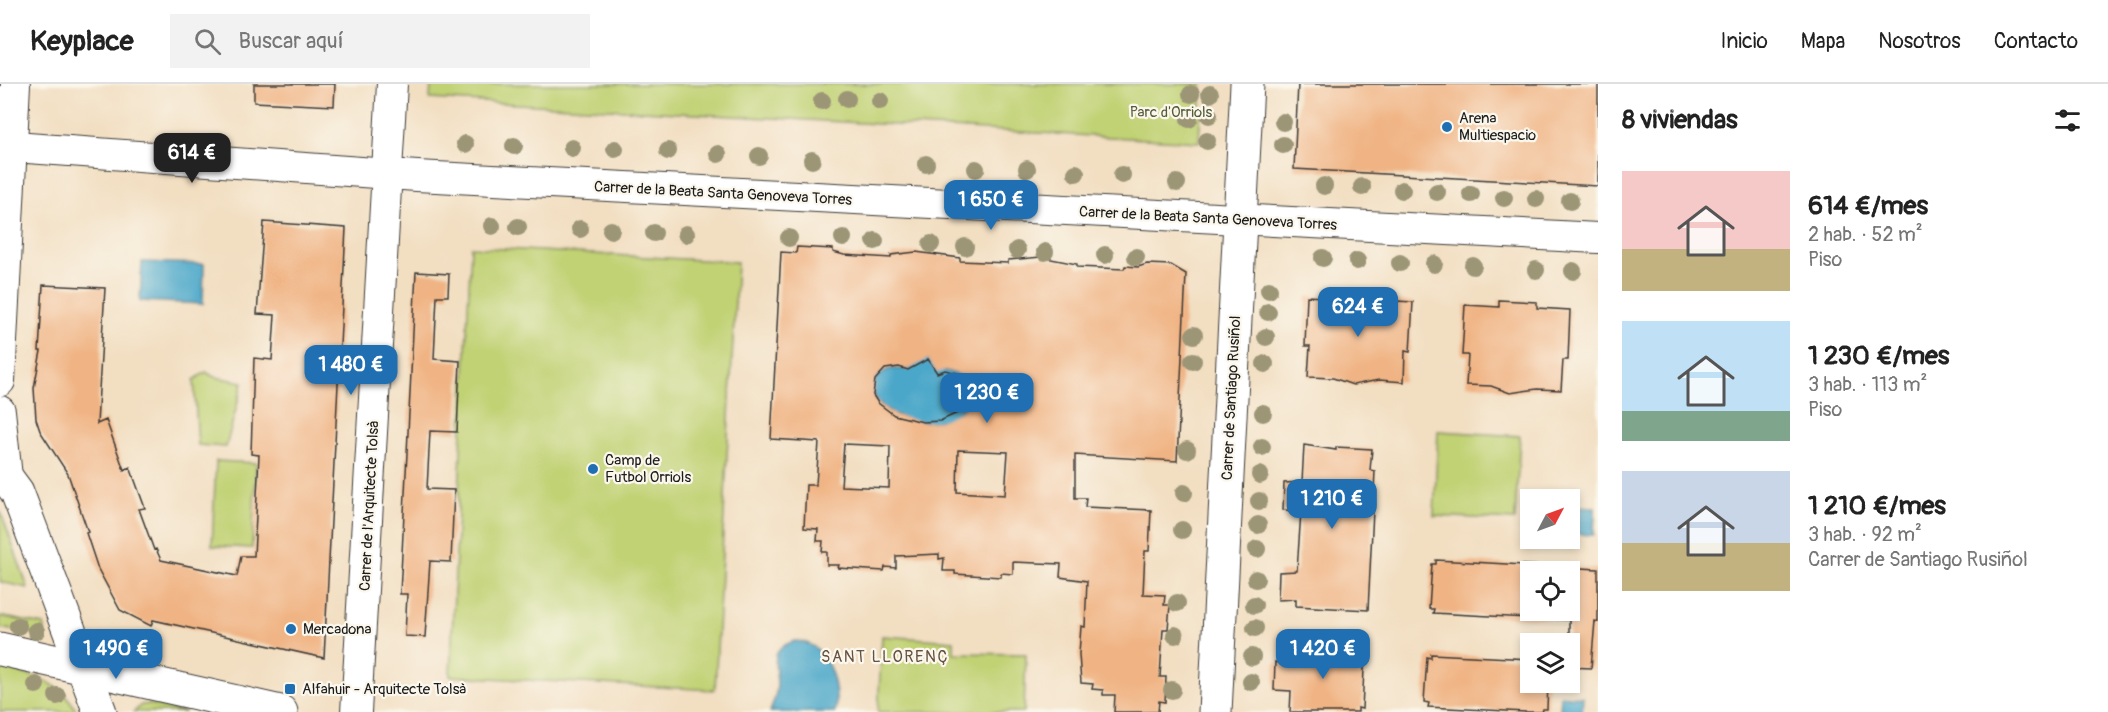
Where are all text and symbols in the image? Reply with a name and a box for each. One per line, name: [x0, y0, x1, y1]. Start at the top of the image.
search box: [170, 14, 590, 68]
text: Keyplace: [30, 24, 134, 59]
icon: search: [191, 25, 224, 58]
text: Buscar aquí: [239, 27, 344, 55]
text: Inicio: [1721, 28, 1768, 55]
text: Mapa: [1801, 28, 1845, 55]
text: Nosotros: [1878, 28, 1961, 55]
text: Contacto: [1994, 28, 2078, 55]
park label: Parc d'Orriols: [1130, 103, 1213, 122]
text: 8 viviendas: [1622, 104, 1738, 136]
icon: filters: [2051, 104, 2084, 137]
place label: Arena Multiespacio: [1459, 109, 1536, 145]
marker: Arena Multiespacio: [1440, 120, 1454, 134]
pin: 614 €: [150, 133, 234, 184]
text: 614 €: [168, 140, 216, 165]
street label: Carrer de la Beata Santa Genoveva Torres: [593, 177, 853, 210]
pin: 1 650 €: [936, 180, 1046, 231]
text: 1 650 €: [958, 187, 1024, 212]
text: 614 €/mes: [1808, 190, 1928, 222]
icon: home: [1670, 195, 1742, 267]
street label: Carrer de la Beata Santa Genoveva Torres: [1078, 202, 1338, 235]
text: 2 hab. · 52 m²: [1808, 222, 1923, 247]
text: Piso: [1808, 247, 1842, 272]
pin: 624 €: [1316, 287, 1400, 338]
text: 624 €: [1332, 294, 1384, 319]
street label: Carrer de Santiago Rusiñol: [1218, 315, 1245, 481]
text: 1 230 €/mes: [1808, 340, 1950, 372]
pin: 1 480 €: [296, 345, 406, 396]
icon: home: [1670, 345, 1742, 417]
text: 1 480 €: [318, 352, 384, 377]
text: 3 hab. · 113 m²: [1808, 372, 1927, 397]
pin: 1 230 €: [932, 373, 1042, 424]
text: 1 230 €: [954, 380, 1020, 405]
text: Piso: [1808, 397, 1842, 422]
street label: Carrer de l'Arquitecte Tolsà: [356, 420, 383, 592]
place label: Camp de Futbol Orriols: [605, 451, 691, 487]
marker: Camp de Futbol Orriols: [586, 462, 600, 476]
pin: 1 210 €: [1277, 479, 1387, 530]
text: 1 210 €: [1301, 486, 1363, 511]
north arrow: [1520, 489, 1580, 549]
map controls: [1520, 489, 1580, 693]
text: 1 210 €/mes: [1808, 490, 1946, 522]
icon: home: [1670, 495, 1742, 567]
text: 3 hab. · 92 m²: [1808, 522, 1922, 547]
text: Carrer de Santiago Rusiñol: [1808, 547, 2028, 572]
button: locate: [1520, 561, 1580, 621]
place label: Mercadona: [303, 620, 372, 639]
marker: Mercadona: [284, 622, 298, 636]
pin: 1 490 €: [61, 629, 171, 680]
pin: 1 420 €: [1268, 629, 1378, 680]
button: layers: [1520, 633, 1580, 693]
text: 1 490 €: [83, 636, 149, 661]
text: 1 420 €: [1290, 636, 1356, 661]
district label: SANT LLORENÇ: [821, 647, 949, 667]
place label: Alfahuir - Arquitecte Tolsà: [302, 680, 466, 699]
marker: Alfahuir - Arquitecte Tolsà: [283, 682, 297, 696]

